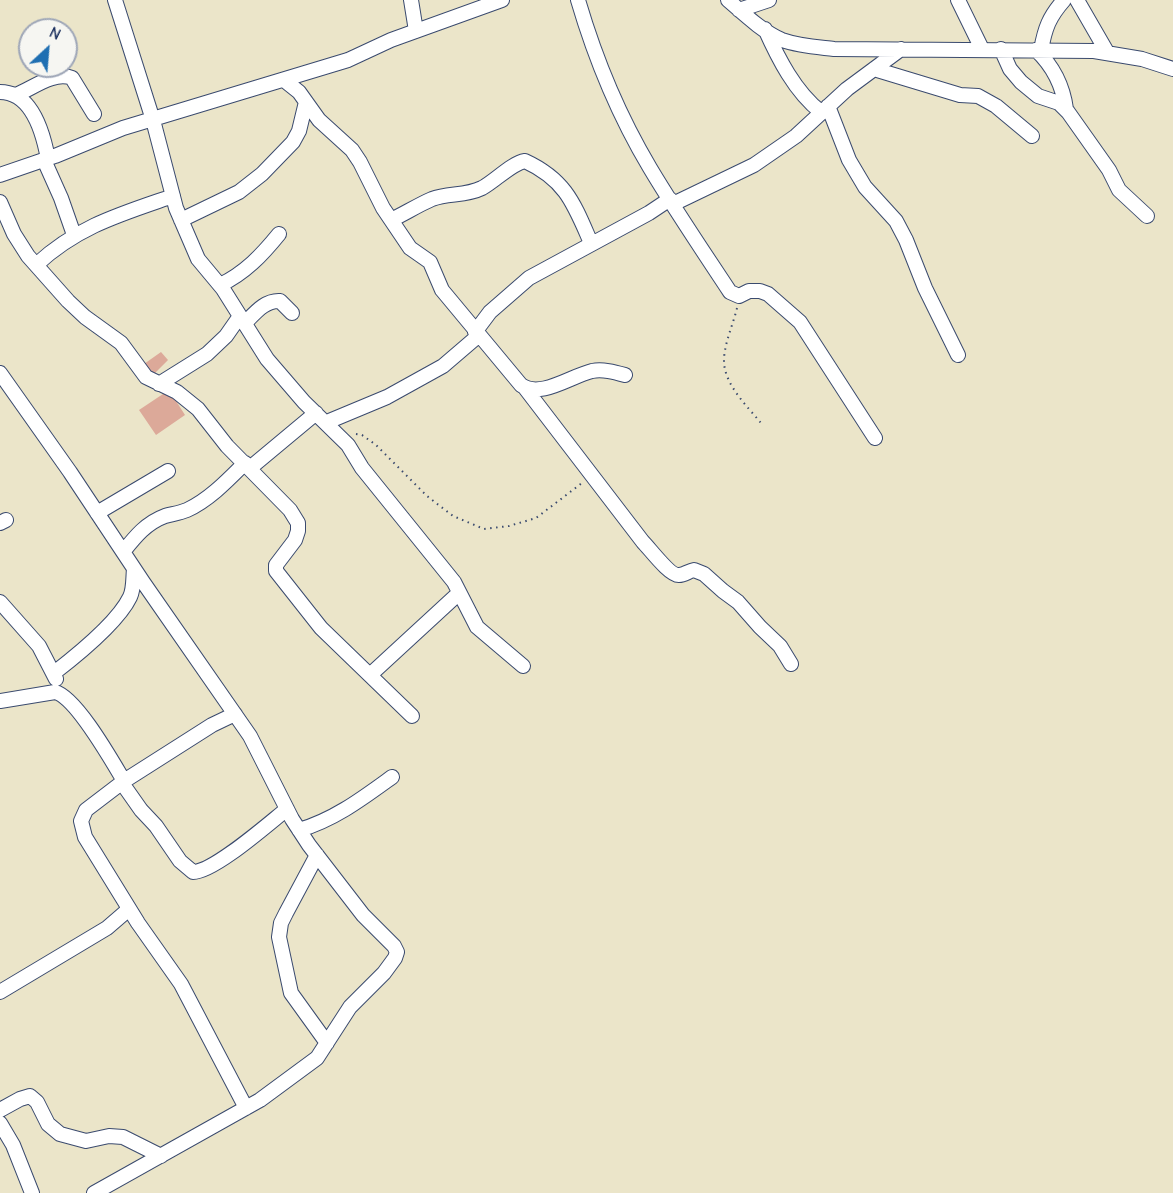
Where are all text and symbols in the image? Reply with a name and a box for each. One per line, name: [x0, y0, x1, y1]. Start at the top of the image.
north arrow: [18, 18, 78, 78]
text: N: [46, 23, 64, 44]

